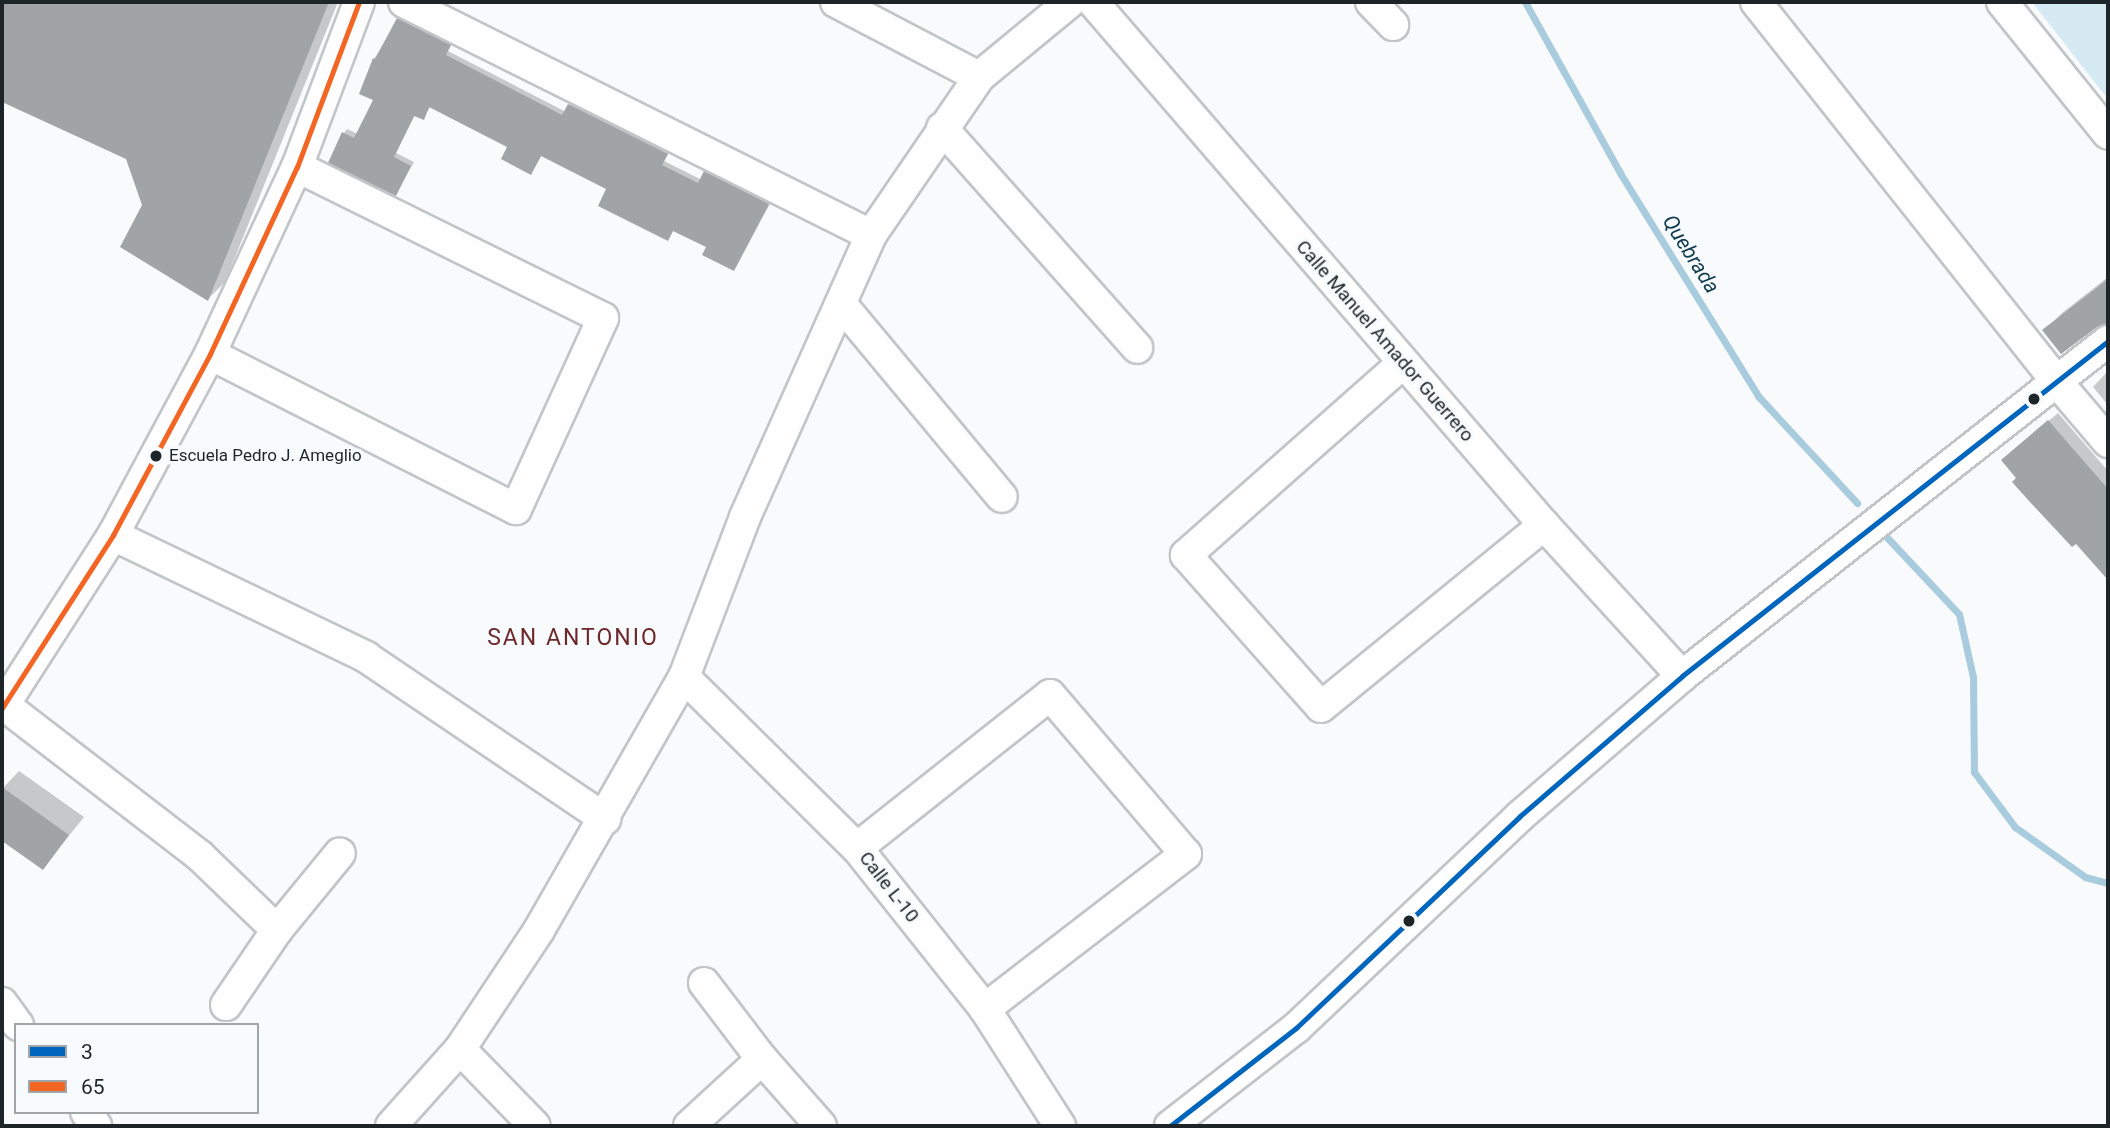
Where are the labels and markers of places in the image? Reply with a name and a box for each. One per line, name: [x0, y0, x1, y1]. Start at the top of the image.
unlabelled marker: [2027, 392, 2041, 406]
place label: Escuela Pedro J. Ameglio: [169, 446, 362, 466]
marker: Escuela Pedro J. Ameglio: [149, 449, 163, 463]
unlabelled marker: [1402, 914, 1416, 928]

